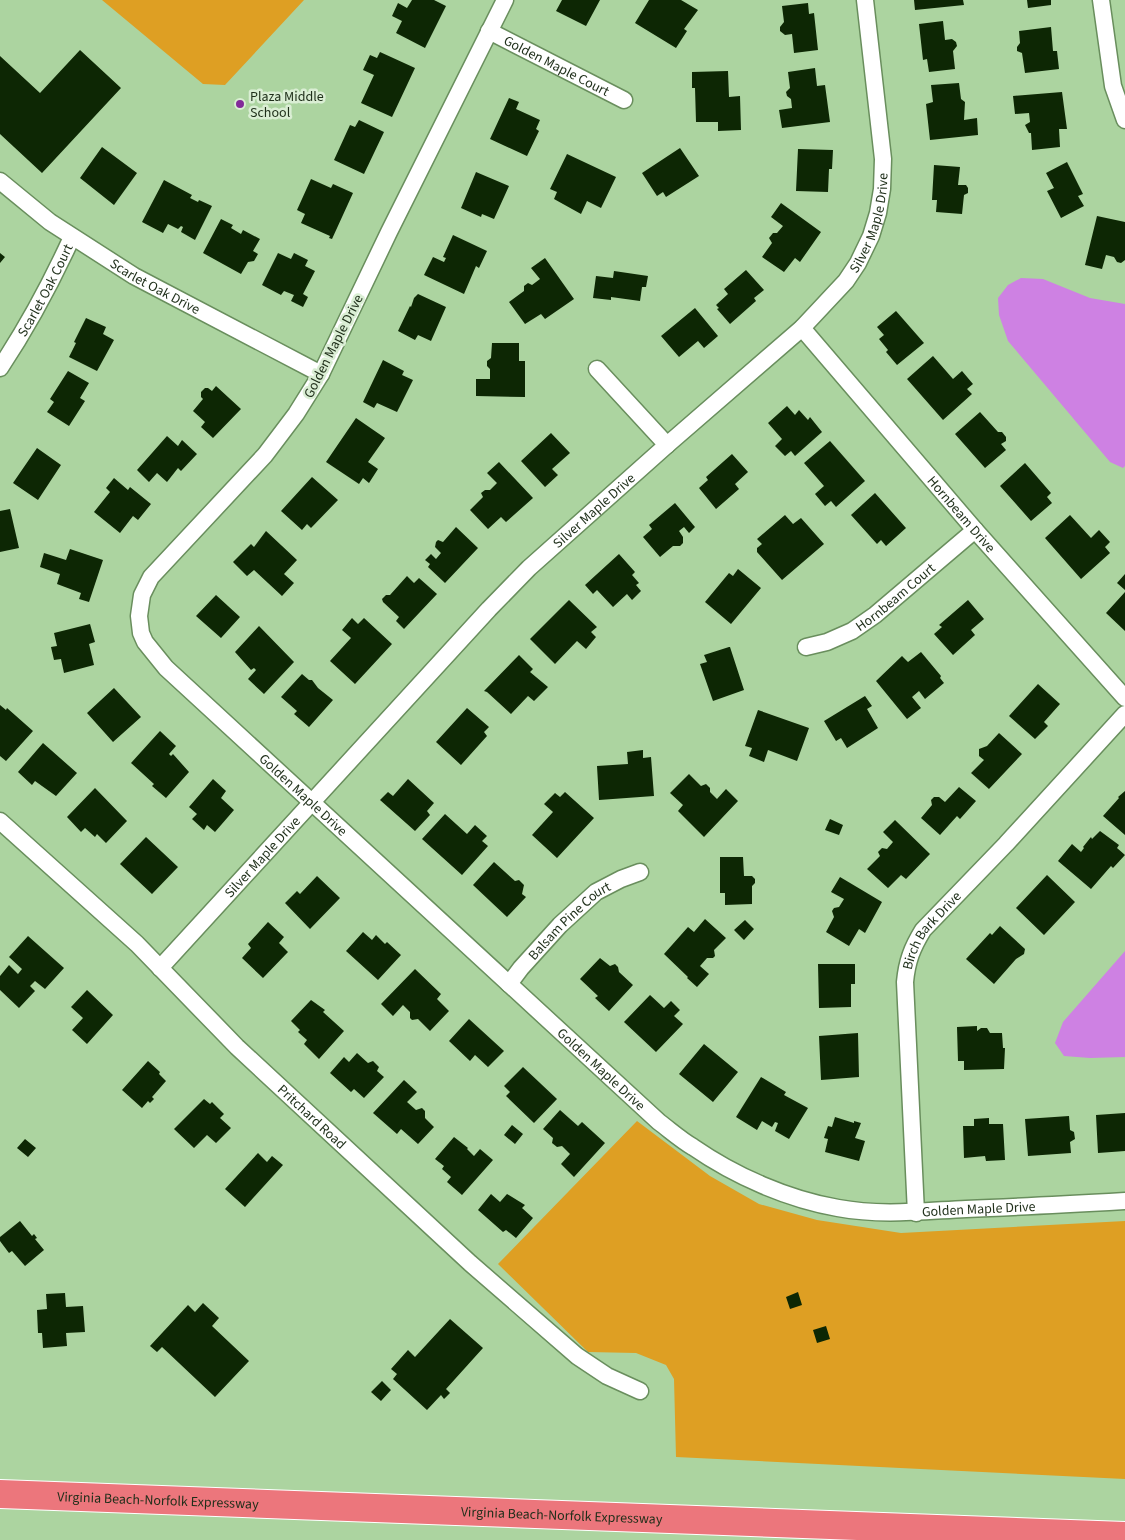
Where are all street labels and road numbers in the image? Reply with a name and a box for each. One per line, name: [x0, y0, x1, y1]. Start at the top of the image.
street label: Golden Maple Court: [500, 31, 613, 102]
street label: Silver Maple Drive: [845, 173, 894, 277]
street label: Scarlet Oak Court: [13, 241, 79, 341]
street label: Scarlet Oak Drive: [106, 254, 203, 320]
street label: Golden Maple Drive: [299, 291, 369, 402]
street label: Silver Maple Drive: [549, 469, 640, 553]
street label: Hornbeam Drive: [922, 472, 1000, 557]
street label: Hornbeam Court: [852, 559, 940, 637]
street label: Golden Maple Drive: [254, 749, 351, 841]
street label: Silver Maple Drive: [220, 812, 305, 903]
street label: Balsam Pine Court: [524, 877, 615, 965]
street label: Birch Bark Drive: [898, 887, 966, 972]
street label: Golden Maple Drive: [552, 1024, 649, 1116]
street label: Pritchard Road: [273, 1080, 350, 1154]
street label: Golden Maple Drive: [921, 1197, 1036, 1222]
street label: Virginia Beach-Norfolk Expressway: [57, 1487, 259, 1515]
street label: Virginia Beach-Norfolk Expressway: [460, 1502, 663, 1530]

